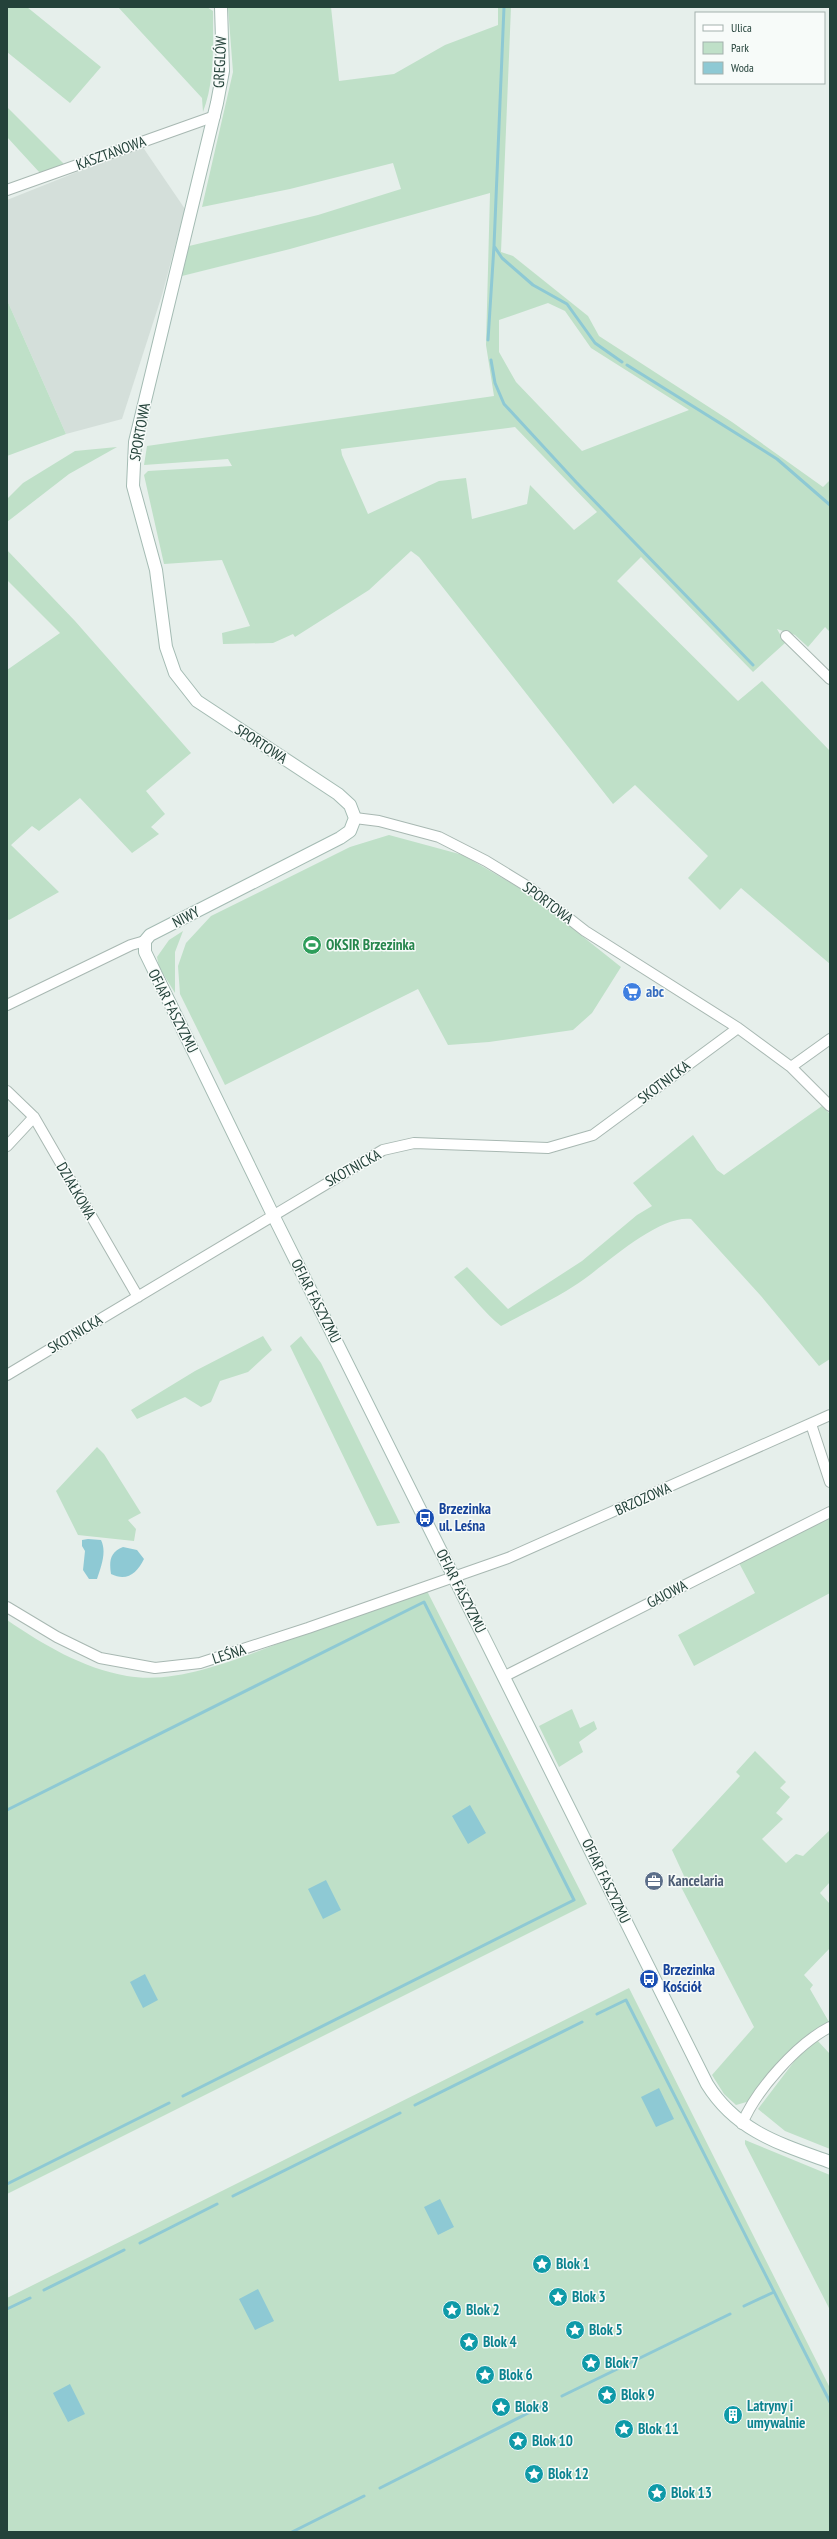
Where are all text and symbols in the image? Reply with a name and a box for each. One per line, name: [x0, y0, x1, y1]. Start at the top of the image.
legend: [695, 12, 825, 84]
text: Ulica: [731, 20, 752, 35]
street label: GREGLÓW: [209, 36, 230, 88]
text: Park: [731, 40, 749, 55]
text: Woda: [731, 60, 754, 75]
street label: KASZTANOWA: [73, 131, 149, 174]
street label: SPORTOWA: [125, 400, 154, 462]
street label: SPORTOWA: [232, 720, 292, 768]
street label: SPORTOWA: [519, 877, 578, 928]
street label: NIWY: [169, 902, 203, 931]
sports icon: OKSIR Brzezinka: [301, 934, 323, 956]
place label: OKSIR Brzezinka: [326, 935, 415, 954]
street label: OFIAR FASZYZMU: [144, 966, 203, 1056]
supermarket icon: abc: [621, 981, 643, 1003]
place label: abc: [646, 982, 665, 1001]
street label: SKOTNICKA: [634, 1055, 694, 1107]
street label: SKOTNICKA: [322, 1144, 385, 1191]
street label: DZIAŁKOWA: [52, 1159, 101, 1224]
street label: OFIAR FASZYZMU: [287, 1256, 346, 1346]
street label: SKOTNICKA: [44, 1309, 106, 1357]
street label: BRZOZOWA: [612, 1477, 675, 1519]
place label: Brzezinka ul. Leśna: [439, 1499, 491, 1535]
bus stop icon: Brzezinka ul. Leśna: [414, 1507, 436, 1529]
street label: OFIAR FASZYZMU: [432, 1546, 491, 1636]
street label: GAJOWA: [643, 1575, 691, 1612]
street label: LEŚNA: [210, 1639, 249, 1668]
street label: OFIAR FASZYZMU: [578, 1835, 635, 1926]
office icon: Kancelaria: [643, 1870, 665, 1892]
place label: Kancelaria: [668, 1871, 724, 1890]
place label: Brzezinka Kościół: [663, 1960, 715, 1996]
bus stop icon: Brzezinka Kościół: [638, 1968, 660, 1990]
place icon: Blok 1: [531, 2253, 553, 2275]
place label: Blok 1: [556, 2254, 590, 2273]
place icon: Blok 3: [547, 2286, 569, 2308]
place label: Blok 3: [572, 2287, 606, 2306]
place icon: Blok 2: [441, 2299, 463, 2321]
place label: Blok 2: [466, 2300, 500, 2319]
place icon: Blok 5: [564, 2319, 586, 2341]
place label: Blok 5: [589, 2320, 623, 2339]
place icon: Blok 4: [458, 2331, 480, 2353]
place label: Blok 4: [483, 2332, 517, 2351]
place icon: Blok 7: [580, 2352, 602, 2374]
place label: Blok 7: [605, 2353, 639, 2372]
place icon: Blok 6: [474, 2364, 496, 2386]
place label: Blok 6: [499, 2365, 533, 2384]
place icon: Blok 9: [596, 2384, 618, 2406]
place label: Blok 9: [621, 2385, 655, 2404]
place icon: Blok 8: [490, 2396, 512, 2418]
place label: Latryny i umywalnie: [747, 2396, 805, 2432]
place label: Blok 8: [515, 2397, 549, 2416]
building icon: Latryny i umywalnie: [722, 2404, 744, 2426]
place icon: Blok 11: [613, 2418, 635, 2440]
place label: Blok 11: [638, 2419, 679, 2438]
place icon: Blok 10: [507, 2430, 529, 2452]
place label: Blok 10: [532, 2431, 573, 2450]
place icon: Blok 12: [523, 2463, 545, 2485]
place label: Blok 12: [548, 2464, 589, 2483]
place icon: Blok 13: [646, 2482, 668, 2504]
place label: Blok 13: [671, 2483, 712, 2502]

